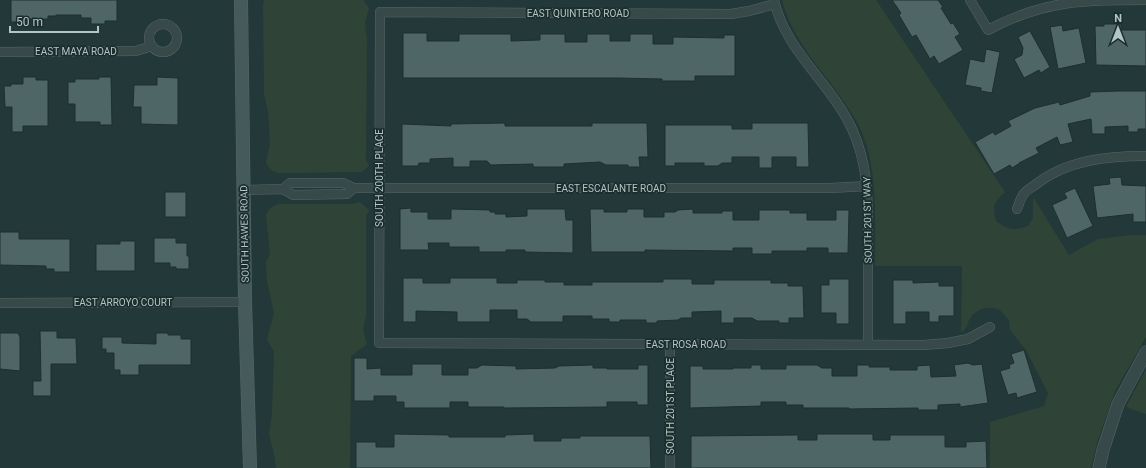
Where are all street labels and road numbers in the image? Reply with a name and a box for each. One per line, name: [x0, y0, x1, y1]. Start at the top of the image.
street label: EAST QUINTERO ROAD: [527, 8, 629, 19]
street label: EAST MAYA ROAD: [35, 46, 117, 57]
street label: SOUTH 200TH PLACE: [374, 129, 385, 227]
street label: SOUTH 201ST WAY: [861, 177, 874, 263]
street label: EAST ESCALANTE ROAD: [556, 183, 666, 194]
street label: SOUTH HAWES ROAD: [238, 185, 251, 283]
street label: EAST ARROYO COURT: [74, 297, 172, 308]
street label: EAST ROSA ROAD: [646, 339, 726, 350]
street label: SOUTH 201ST PLACE: [665, 357, 676, 454]

